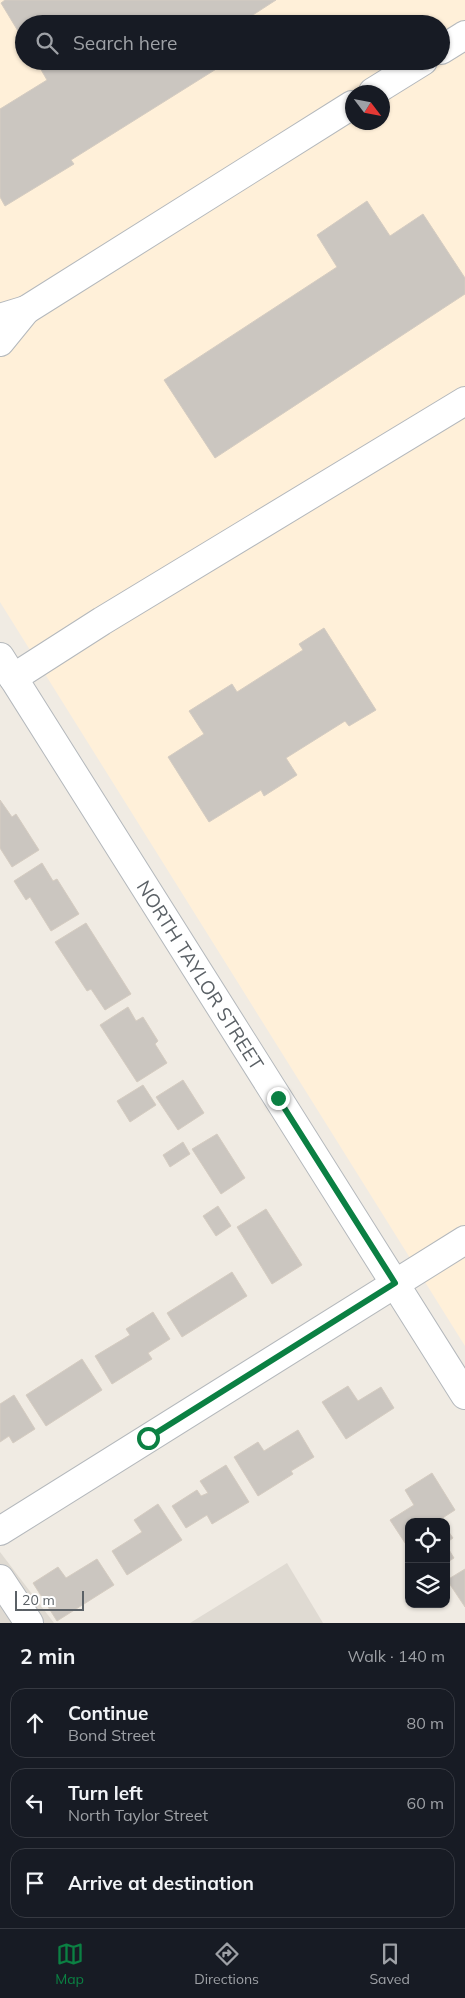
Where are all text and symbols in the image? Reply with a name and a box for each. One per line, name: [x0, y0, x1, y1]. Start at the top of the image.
search box: [15, 15, 450, 70]
icon: search: [33, 29, 61, 57]
text: Search here: [73, 31, 177, 55]
north arrow: [345, 85, 390, 130]
street label: NORTH TAYLOR STREET: [132, 876, 269, 1075]
route end: [267, 1087, 290, 1110]
route start: [137, 1427, 160, 1450]
map controls: [405, 1518, 450, 1608]
button: locate: [405, 1518, 450, 1563]
button: layers: [405, 1563, 450, 1608]
scale bar: [15, 1588, 84, 1611]
text: 20 m: [22, 1591, 55, 1609]
text: 2 min: [20, 1643, 75, 1669]
text: Walk · 140 m: [347, 1646, 445, 1666]
text: Continue: [68, 1701, 148, 1725]
icon: ahead: [21, 1709, 49, 1737]
text: 80 m: [407, 1713, 444, 1733]
text: Bond Street: [68, 1725, 155, 1745]
text: Turn left: [68, 1781, 143, 1805]
icon: left: [21, 1789, 49, 1817]
text: 60 m: [407, 1793, 444, 1813]
text: North Taylor Street: [68, 1805, 208, 1825]
icon: arrive: [21, 1869, 49, 1897]
text: Arrive at destination: [68, 1871, 254, 1895]
tab: Map: [55, 1940, 84, 1988]
tab: Directions: [194, 1940, 259, 1988]
tab: Saved: [369, 1940, 410, 1988]

